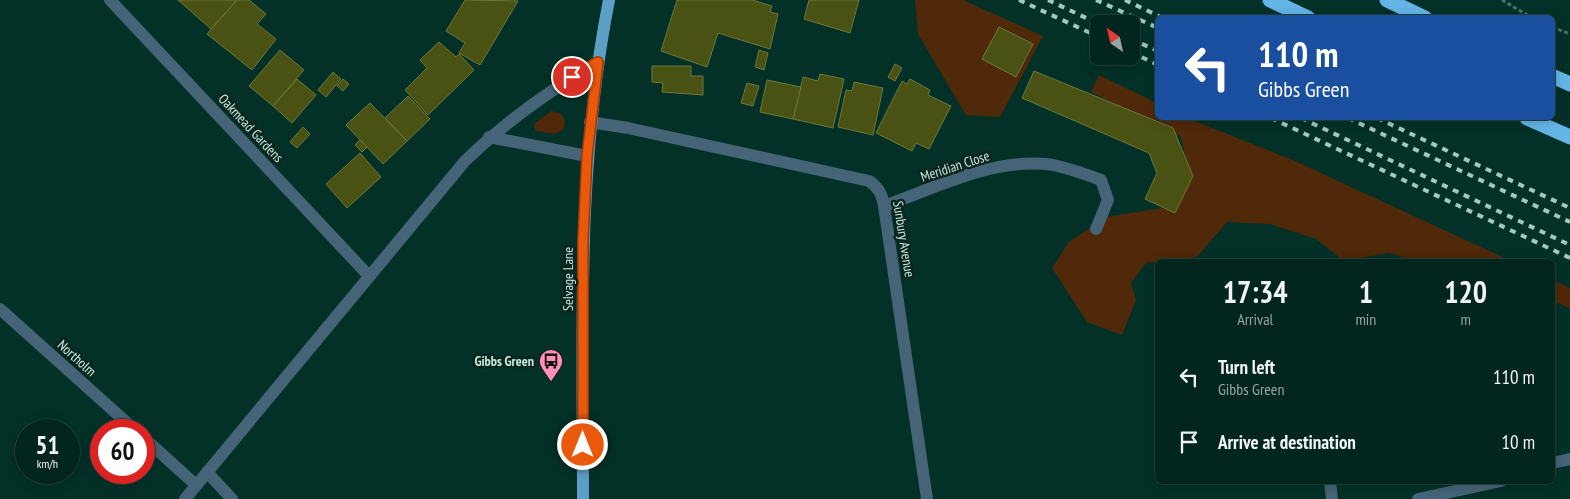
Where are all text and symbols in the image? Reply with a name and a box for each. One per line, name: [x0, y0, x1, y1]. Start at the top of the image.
north arrow: [1090, 15, 1140, 65]
map controls: [1090, 15, 1140, 65]
text: 110 m: [1258, 31, 1339, 77]
icon: left: [1175, 35, 1240, 100]
pin: [551, 56, 593, 98]
icon: arrive: [558, 63, 586, 91]
text: Gibbs Green: [1258, 75, 1349, 103]
street label: Oakmead Gardens: [215, 90, 288, 166]
street label: Meridian Close: [918, 146, 992, 186]
street label: Sunbury Avenue: [889, 200, 919, 279]
street label: Selvage Lane: [559, 247, 577, 311]
text: 17:34: [1223, 272, 1288, 311]
text: 1: [1359, 272, 1373, 311]
text: 120: [1444, 272, 1487, 311]
text: Arrival: [1237, 309, 1273, 329]
text: min: [1355, 309, 1376, 329]
text: m: [1460, 309, 1471, 329]
street label: Northolm: [54, 336, 100, 380]
bus stop icon: Gibbs Green: [538, 348, 564, 382]
place label: Gibbs Green: [474, 352, 534, 370]
text: Turn left: [1218, 355, 1275, 379]
icon: left: [1175, 363, 1203, 391]
text: 110 m: [1493, 365, 1535, 389]
text: Gibbs Green: [1218, 379, 1284, 399]
position arrow: [556, 418, 608, 470]
speed limit sign: 60: [90, 419, 155, 484]
icon: arrive: [1175, 428, 1203, 456]
text: 51: [36, 429, 59, 461]
text: Arrive at destination: [1218, 430, 1356, 454]
text: 10 m: [1502, 430, 1535, 454]
text: km/h: [37, 456, 58, 471]

